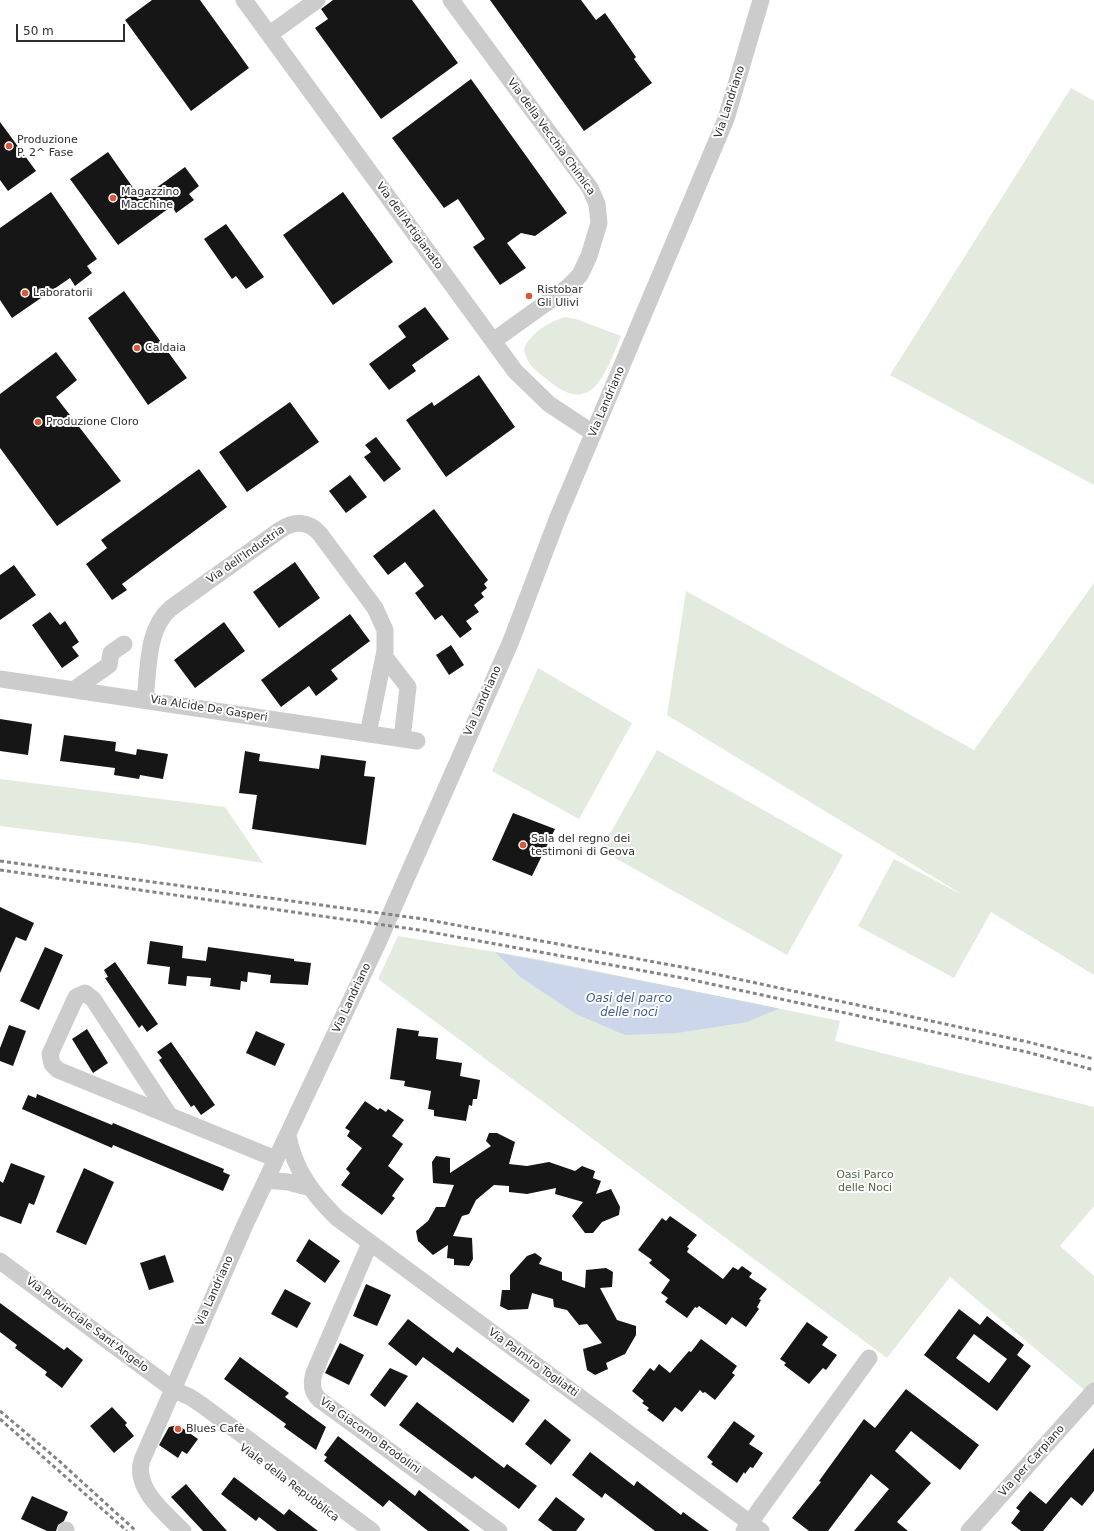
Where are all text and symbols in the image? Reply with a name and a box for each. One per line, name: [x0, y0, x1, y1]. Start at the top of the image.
scale bar: [18, 16, 127, 42]
text: 50 m: [23, 24, 54, 38]
street label: Via Landriano: [712, 64, 748, 140]
street label: Via della Vecchia Chimica: [504, 76, 598, 198]
place label: Produzione P. 2^ Fase: [17, 133, 78, 159]
marker: Produzione P. 2^ Fase: [4, 141, 14, 151]
street label: Via dell'Artigianato: [373, 180, 445, 272]
place label: Magazzino Macchine: [121, 185, 179, 211]
marker: Magazzino Macchine: [108, 193, 118, 203]
place label: Ristobar Gli Ulivi: [537, 283, 583, 309]
place label: Laboratorii: [33, 286, 93, 300]
marker: Laboratorii: [20, 288, 30, 298]
marker: Ristobar Gli Ulivi: [524, 291, 534, 301]
place label: Caldaia: [145, 341, 186, 355]
marker: Caldaia: [132, 343, 142, 353]
street label: Via Landriano: [586, 365, 628, 439]
place label: Produzione Cloro: [46, 415, 139, 429]
marker: Produzione Cloro: [33, 417, 43, 427]
street label: Via dell'Industria: [205, 523, 287, 587]
street label: Via Landriano: [462, 664, 504, 738]
street label: Via Alcide De Gasperi: [149, 693, 269, 725]
place label: Sala del regno dei testimoni di Geova: [531, 832, 635, 858]
marker: Sala del regno dei testimoni di Geova: [518, 840, 528, 850]
street label: Via Landriano: [330, 961, 374, 1035]
water label: Oasi del parco delle noci: [586, 992, 672, 1020]
park label: Oasi Parco delle Noci: [836, 1168, 894, 1194]
street label: Via Landriano: [194, 1254, 236, 1328]
street label: Via Provinciale Sant'Angelo: [23, 1275, 151, 1375]
street label: Via Palmiro Togliatti: [485, 1326, 581, 1400]
street label: Via Giacomo Brodolini: [317, 1395, 423, 1477]
place label: Blues Cafè: [186, 1422, 245, 1436]
street label: Via per Carpiano: [996, 1422, 1068, 1500]
marker: Blues Cafè: [173, 1424, 183, 1434]
street label: Viale della Repubblica: [237, 1441, 341, 1525]

